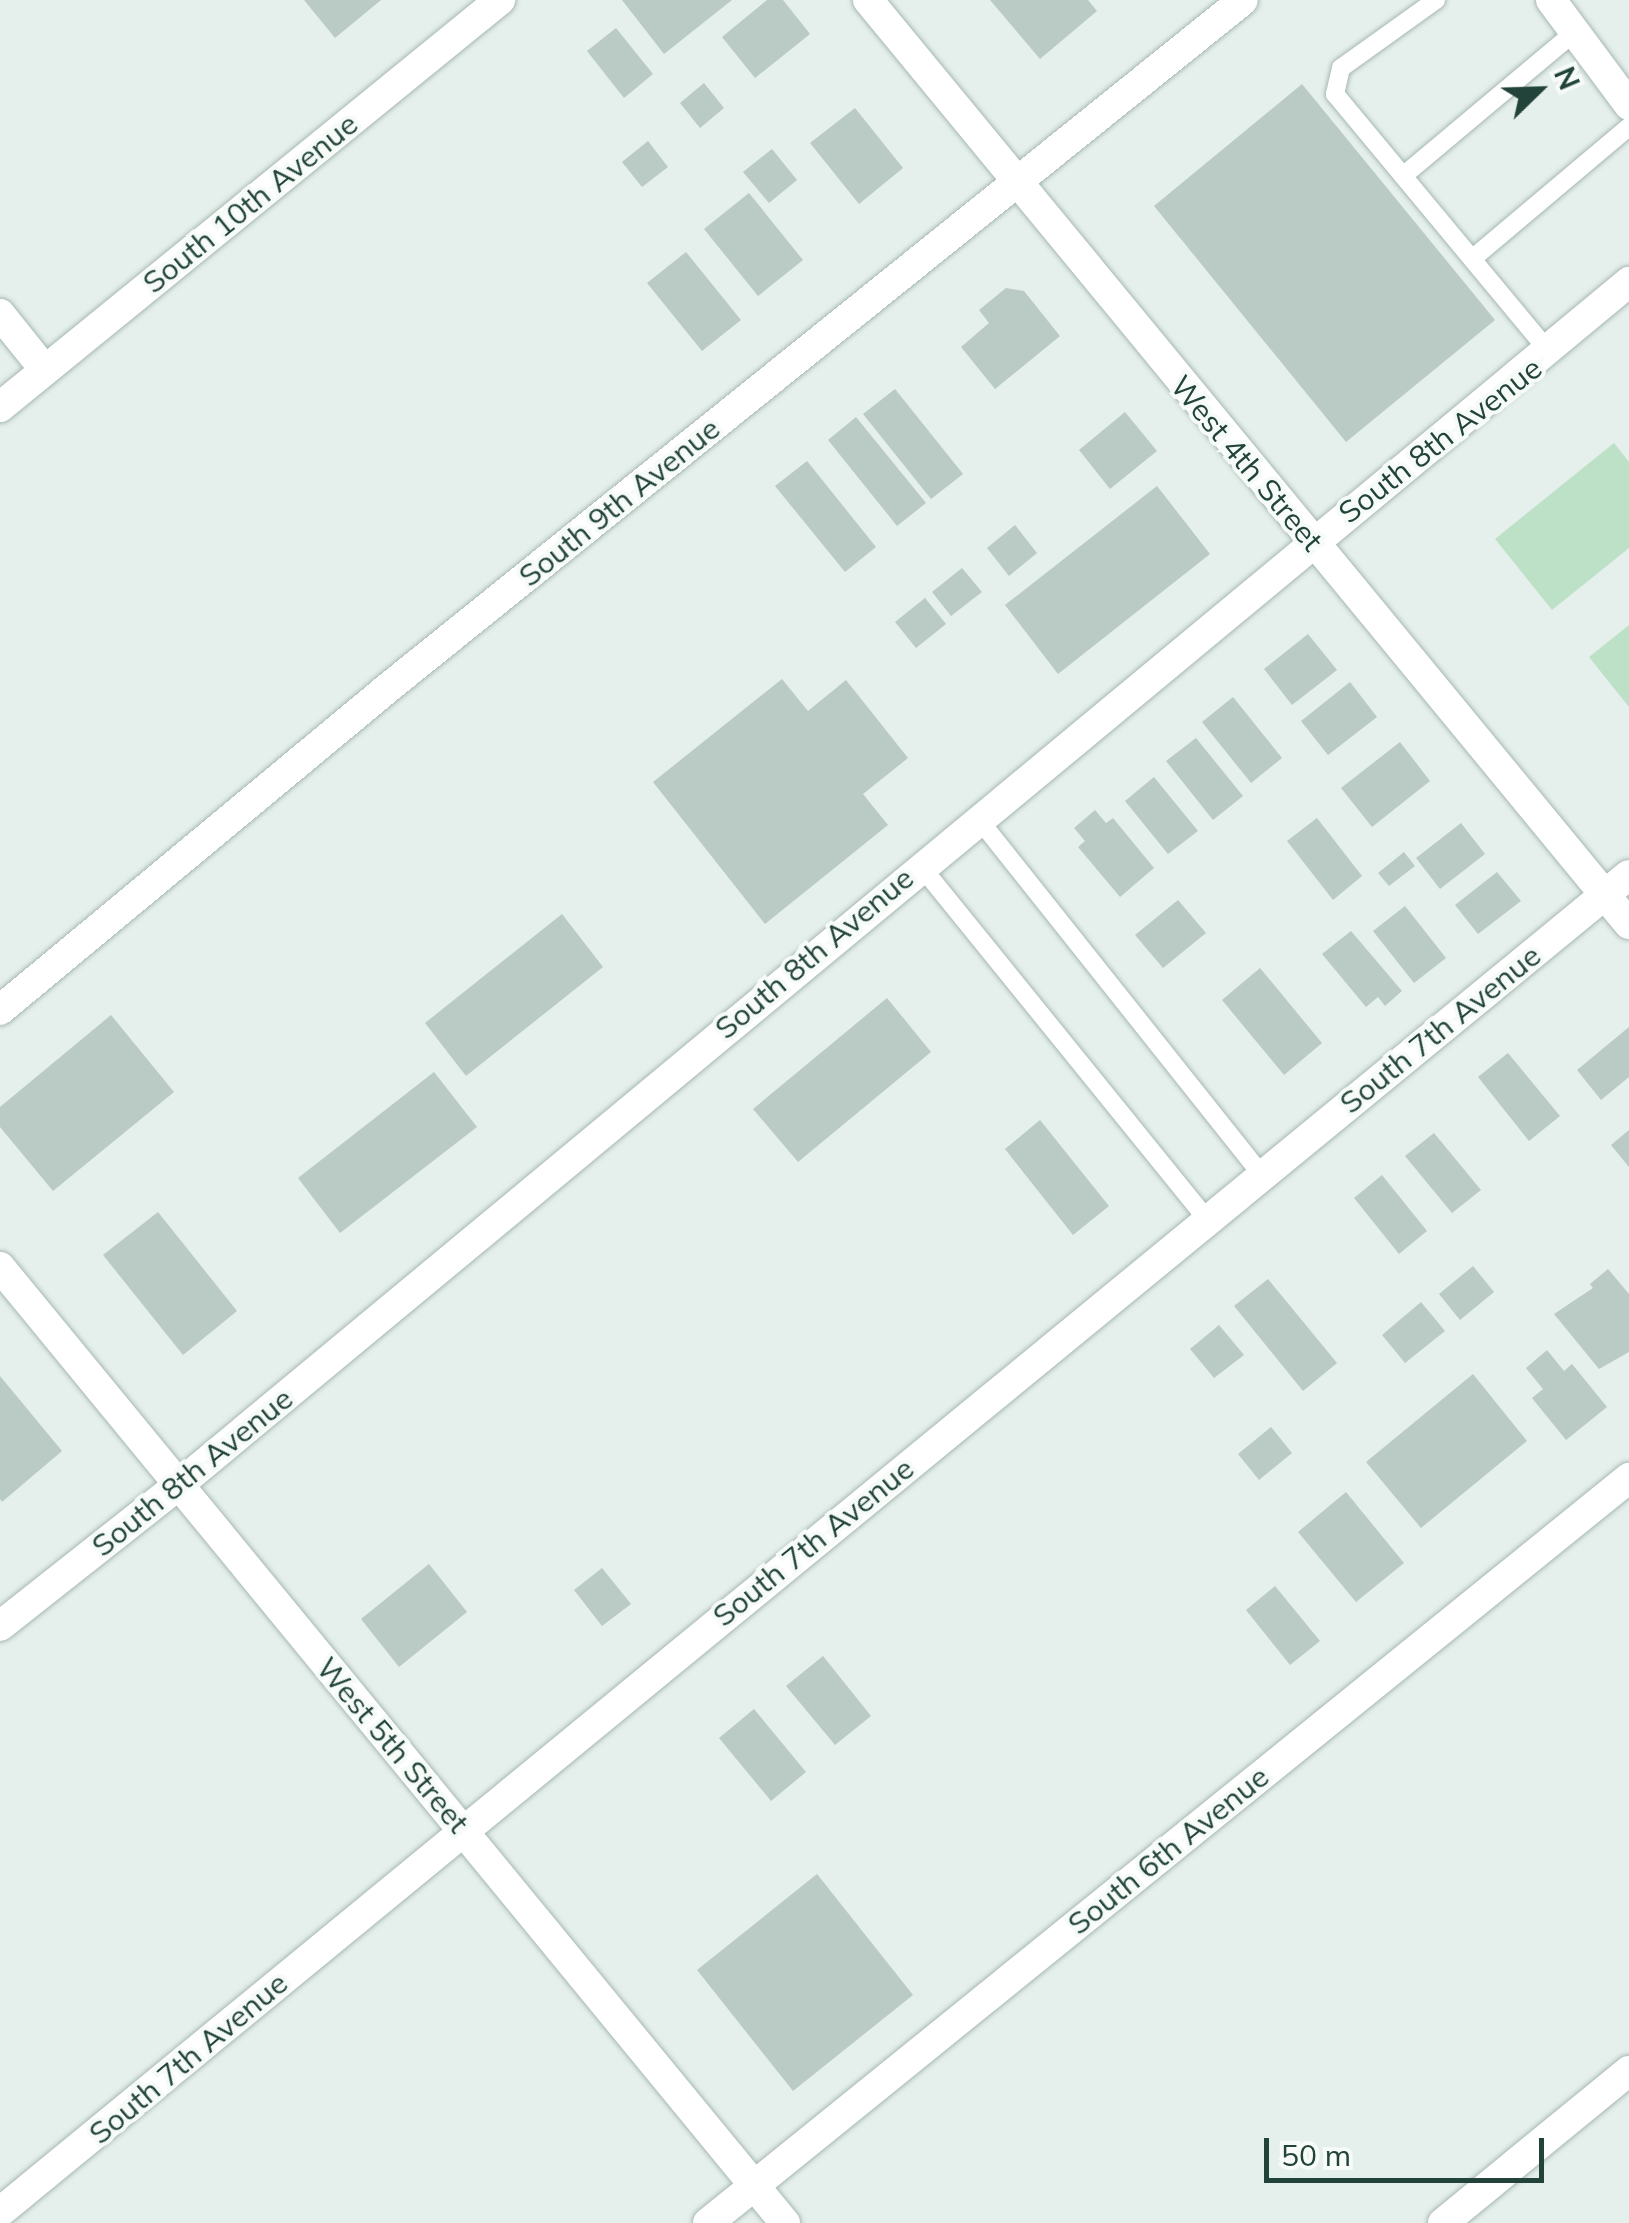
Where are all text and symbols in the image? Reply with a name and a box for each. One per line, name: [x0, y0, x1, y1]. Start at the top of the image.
north arrow: [1489, 40, 1589, 140]
text: N: [1547, 62, 1587, 95]
street label: South 10th Avenue: [136, 105, 364, 301]
street label: South 8th Avenue: [1331, 350, 1549, 530]
street label: West 4th Street: [1163, 368, 1331, 558]
street label: South 9th Avenue: [512, 410, 726, 594]
street label: South 8th Avenue: [708, 860, 920, 1046]
street label: South 7th Avenue: [1333, 937, 1547, 1121]
street label: South 8th Avenue: [85, 1380, 299, 1564]
street label: South 7th Avenue: [706, 1450, 920, 1634]
street label: West 5th Street: [309, 1650, 477, 1840]
street label: South 6th Avenue: [1061, 1758, 1275, 1942]
street label: South 7th Avenue: [82, 1965, 294, 2151]
scale bar: [1269, 2118, 1549, 2180]
text: 50 m: [1281, 2136, 1351, 2174]

